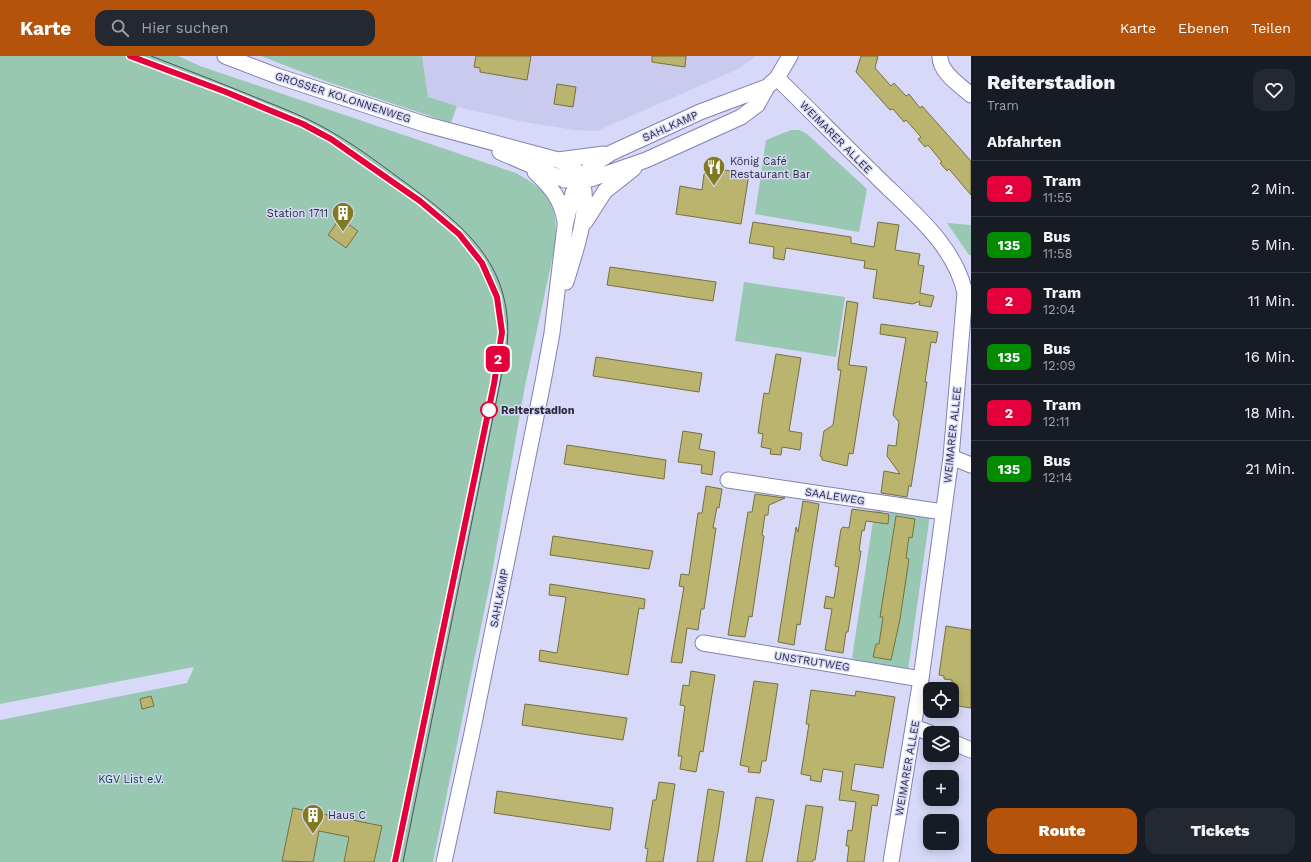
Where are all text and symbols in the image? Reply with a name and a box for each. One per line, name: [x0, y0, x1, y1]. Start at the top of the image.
search box: [95, 10, 375, 46]
text: Karte: [20, 17, 71, 40]
icon: search: [109, 17, 131, 39]
text: Hier suchen: [141, 19, 229, 37]
text: Karte: [1120, 20, 1156, 36]
text: Ebenen: [1178, 20, 1229, 36]
text: Teilen: [1251, 20, 1291, 36]
street label: GROSSER KOLONNENWEG: [273, 69, 412, 126]
button: heart: [1253, 69, 1295, 111]
text: Reiterstadion: [987, 71, 1115, 94]
street label: WEIMARER ALLEE: [797, 98, 875, 176]
text: Tram: [987, 98, 1019, 113]
street label: SAHLKAMP: [640, 108, 700, 144]
text: Abfahrten: [987, 133, 1061, 151]
restaurant icon: König Café Restaurant Bar: [701, 154, 727, 187]
place label: König Café Restaurant Bar: [730, 155, 811, 181]
text: Tram: [1043, 172, 1081, 190]
text: 2 Min.: [1251, 180, 1295, 198]
text: 2: [1005, 181, 1013, 197]
text: 11:55: [1043, 190, 1072, 205]
building icon: Station 1711: [330, 200, 356, 233]
place label: Station 1711: [267, 207, 328, 220]
text: Bus: [1043, 228, 1071, 246]
text: 5 Min.: [1251, 236, 1295, 254]
text: 135: [998, 237, 1020, 253]
text: 11:58: [1043, 246, 1073, 261]
text: Tram: [1043, 284, 1081, 302]
text: 11 Min.: [1248, 292, 1295, 310]
text: 2: [1005, 293, 1013, 309]
text: 12:04: [1043, 302, 1076, 317]
text: Bus: [1043, 340, 1071, 358]
line badge: 2: [485, 346, 511, 372]
text: 16 Min.: [1245, 348, 1295, 366]
text: 135: [998, 349, 1020, 365]
text: 2: [494, 351, 502, 367]
text: 12:09: [1043, 358, 1076, 373]
street label: WEIMARER ALLEE: [941, 386, 964, 484]
text: Tram: [1043, 396, 1081, 414]
marker: Reiterstadion: [480, 401, 498, 419]
place label: Reiterstadion: [501, 404, 575, 417]
text: 18 Min.: [1245, 404, 1295, 422]
text: 2: [1005, 405, 1013, 421]
text: 12:11: [1043, 414, 1070, 429]
text: Bus: [1043, 452, 1071, 470]
text: 21 Min.: [1245, 460, 1295, 478]
text: 135: [998, 461, 1020, 477]
text: 12:14: [1043, 470, 1073, 485]
street label: SAALEWEG: [804, 485, 866, 508]
street label: SAHLKAMP: [487, 567, 512, 629]
street label: UNSTRUTWEG: [773, 649, 851, 674]
map controls: [923, 682, 959, 850]
button: locate: [923, 682, 959, 718]
street label: WEIMARER ALLEE: [893, 719, 922, 817]
button: layers: [923, 726, 959, 762]
button: +: [923, 770, 959, 806]
park label: KGV List e.V.: [98, 773, 164, 786]
building icon: Haus C: [300, 802, 326, 835]
button: Route: [987, 808, 1137, 854]
button: Tickets: [1145, 808, 1295, 854]
place label: Haus C: [328, 809, 367, 822]
button: −: [923, 814, 959, 850]

